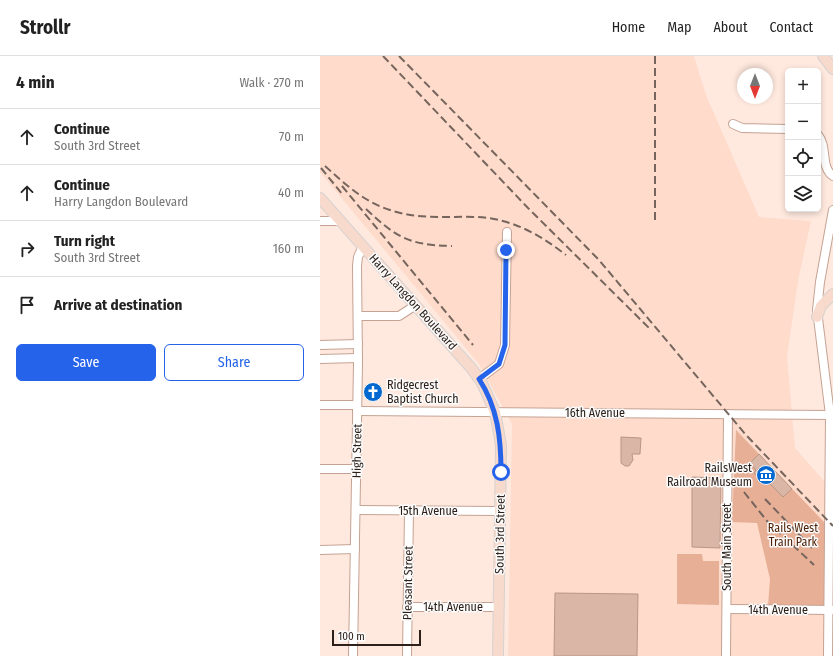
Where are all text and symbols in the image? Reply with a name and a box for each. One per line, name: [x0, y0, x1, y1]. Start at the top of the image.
text: Strollr: [20, 16, 70, 39]
text: Home: [612, 19, 645, 36]
text: Map: [667, 19, 691, 36]
text: About: [713, 19, 748, 36]
text: Contact: [770, 19, 813, 36]
north arrow: [737, 68, 773, 104]
map controls: [785, 68, 821, 212]
button: +: [785, 68, 821, 104]
text: 4 min: [16, 72, 55, 93]
text: Walk · 270 m: [239, 75, 304, 90]
button: −: [785, 104, 821, 140]
text: Continue: [54, 120, 110, 138]
icon: ahead: [16, 126, 38, 148]
text: 70 m: [279, 129, 304, 144]
text: South 3rd Street: [54, 138, 140, 153]
button: locate: [785, 140, 821, 176]
text: Continue: [54, 176, 110, 194]
button: layers: [785, 176, 821, 212]
icon: ahead: [16, 182, 38, 204]
text: 40 m: [278, 185, 304, 200]
text: Harry Langdon Boulevard: [54, 194, 188, 209]
text: Turn right: [54, 232, 115, 250]
icon: right: [16, 238, 38, 260]
text: 160 m: [273, 241, 304, 256]
route end: [497, 241, 515, 259]
text: South 3rd Street: [54, 250, 140, 265]
street label: Harry Langdon Boulevard: [366, 251, 460, 353]
icon: arrive: [16, 294, 38, 316]
text: Arrive at destination: [54, 296, 182, 314]
button: Save: [16, 344, 156, 381]
button: Share: [164, 344, 304, 381]
place label: Ridgecrest Baptist Church: [387, 378, 459, 406]
church icon: Ridgecrest Baptist Church: [362, 381, 384, 403]
street label: 16th Avenue: [565, 406, 625, 420]
street label: High Street: [350, 424, 364, 478]
place label: RailsWest Railroad Museum: [667, 461, 752, 489]
route start: [492, 463, 510, 481]
museum icon: RailsWest Railroad Museum: [755, 464, 777, 486]
street label: South 3rd Street: [492, 494, 508, 574]
street label: South Main Street: [720, 503, 734, 591]
street label: 15th Avenue: [398, 504, 458, 518]
park label: Rails West Train Park: [768, 521, 818, 549]
street label: Pleasant Street: [400, 546, 416, 620]
street label: 14th Avenue: [423, 600, 483, 614]
street label: 14th Avenue: [748, 603, 808, 617]
scale bar: [332, 628, 421, 647]
text: 100 m: [338, 630, 365, 643]

